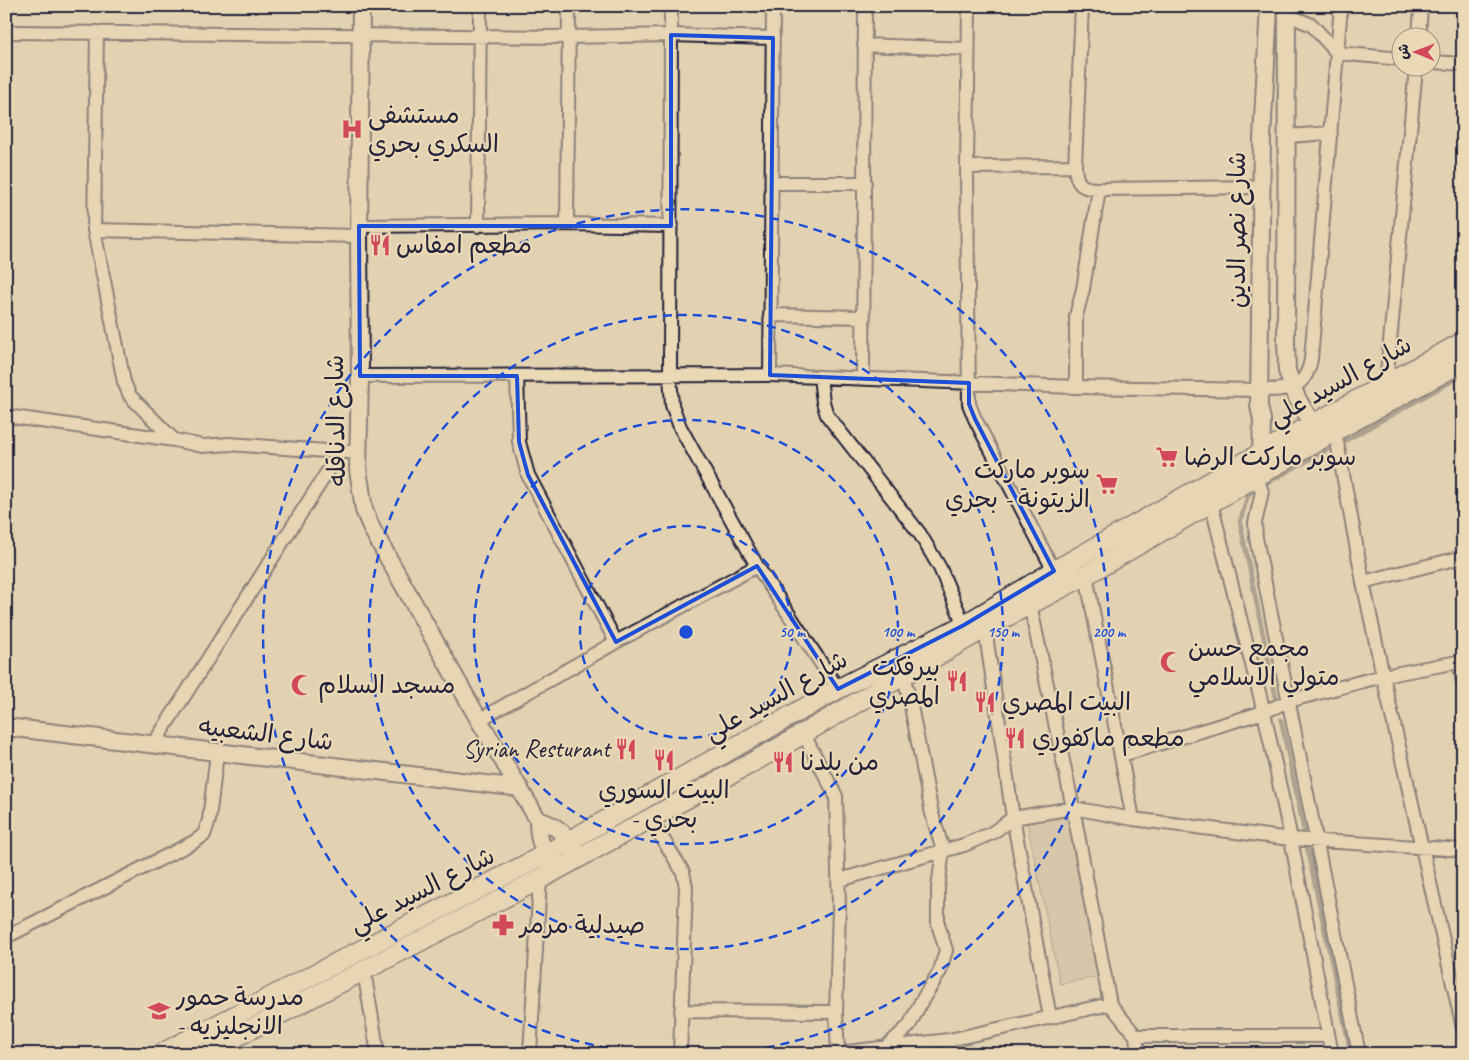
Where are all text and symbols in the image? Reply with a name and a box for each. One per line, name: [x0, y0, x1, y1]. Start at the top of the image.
north arrow: [1392, 28, 1442, 78]
text: ش: [1395, 44, 1412, 60]
place label: مستشفى السكري بحري: [368, 99, 499, 162]
hospital icon: مستشفى السكري بحري: [339, 116, 365, 142]
street label: شارع نصر الدين: [1221, 152, 1254, 308]
place label: مطعم امفاس: [396, 229, 532, 263]
restaurant icon: مطعم امفاس: [367, 232, 393, 258]
street label: شارع السيد علي: [1263, 328, 1420, 438]
street label: شارع الدناقله: [319, 355, 354, 487]
place label: سوبر ماركت الرضا: [1184, 441, 1356, 473]
supermarket icon: سوبر ماركت الرضا: [1154, 444, 1180, 470]
place label: سوبر ماركت الزيتونة - بحري: [945, 454, 1090, 517]
supermarket icon: سوبر ماركت الزيتونة - بحري: [1094, 471, 1120, 497]
centre of rings: [677, 623, 695, 641]
text: 50 m: [779, 623, 806, 642]
text: 100 m: [882, 623, 916, 642]
text: 150 m: [987, 623, 1021, 642]
text: 200 m: [1093, 623, 1127, 642]
place label: مجمع حسن متولي الاسلامي: [1188, 632, 1339, 698]
street label: شارع السيد علي: [699, 643, 856, 753]
mosque icon: مجمع حسن متولي الاسلامي: [1158, 649, 1184, 675]
place label: بيرفكت المصري: [869, 651, 940, 714]
restaurant icon: بيرفكت المصري: [944, 668, 970, 694]
place label: مسجد السلام: [318, 669, 455, 703]
mosque icon: مسجد السلام: [289, 672, 315, 698]
place label: البيت المصري: [1002, 686, 1131, 720]
restaurant icon: البيت المصري: [972, 689, 998, 715]
street label: شارع الشعبيه: [197, 710, 335, 759]
place label: مطعم ماكفوري: [1032, 722, 1185, 756]
restaurant icon: مطعم ماكفوري: [1002, 725, 1028, 751]
place label: Syrian Resturant: [463, 733, 613, 765]
restaurant icon: Syrian Resturant: [613, 736, 639, 762]
place label: من بلدنا: [800, 746, 879, 778]
restaurant icon: البيت السوري - بحري: [651, 747, 677, 773]
restaurant icon: من بلدنا: [770, 749, 796, 775]
place label: البيت السوري - بحري: [598, 774, 730, 837]
street label: شارع السيد علي: [344, 840, 502, 945]
place label: صيدلية مرمر: [518, 909, 645, 941]
pharmacy icon: صيدلية مرمر: [490, 912, 516, 938]
place label: مدرسة حمور - الانجليزيه: [175, 981, 304, 1042]
school or university icon: مدرسة حمور - الانجليزيه: [146, 998, 172, 1024]

